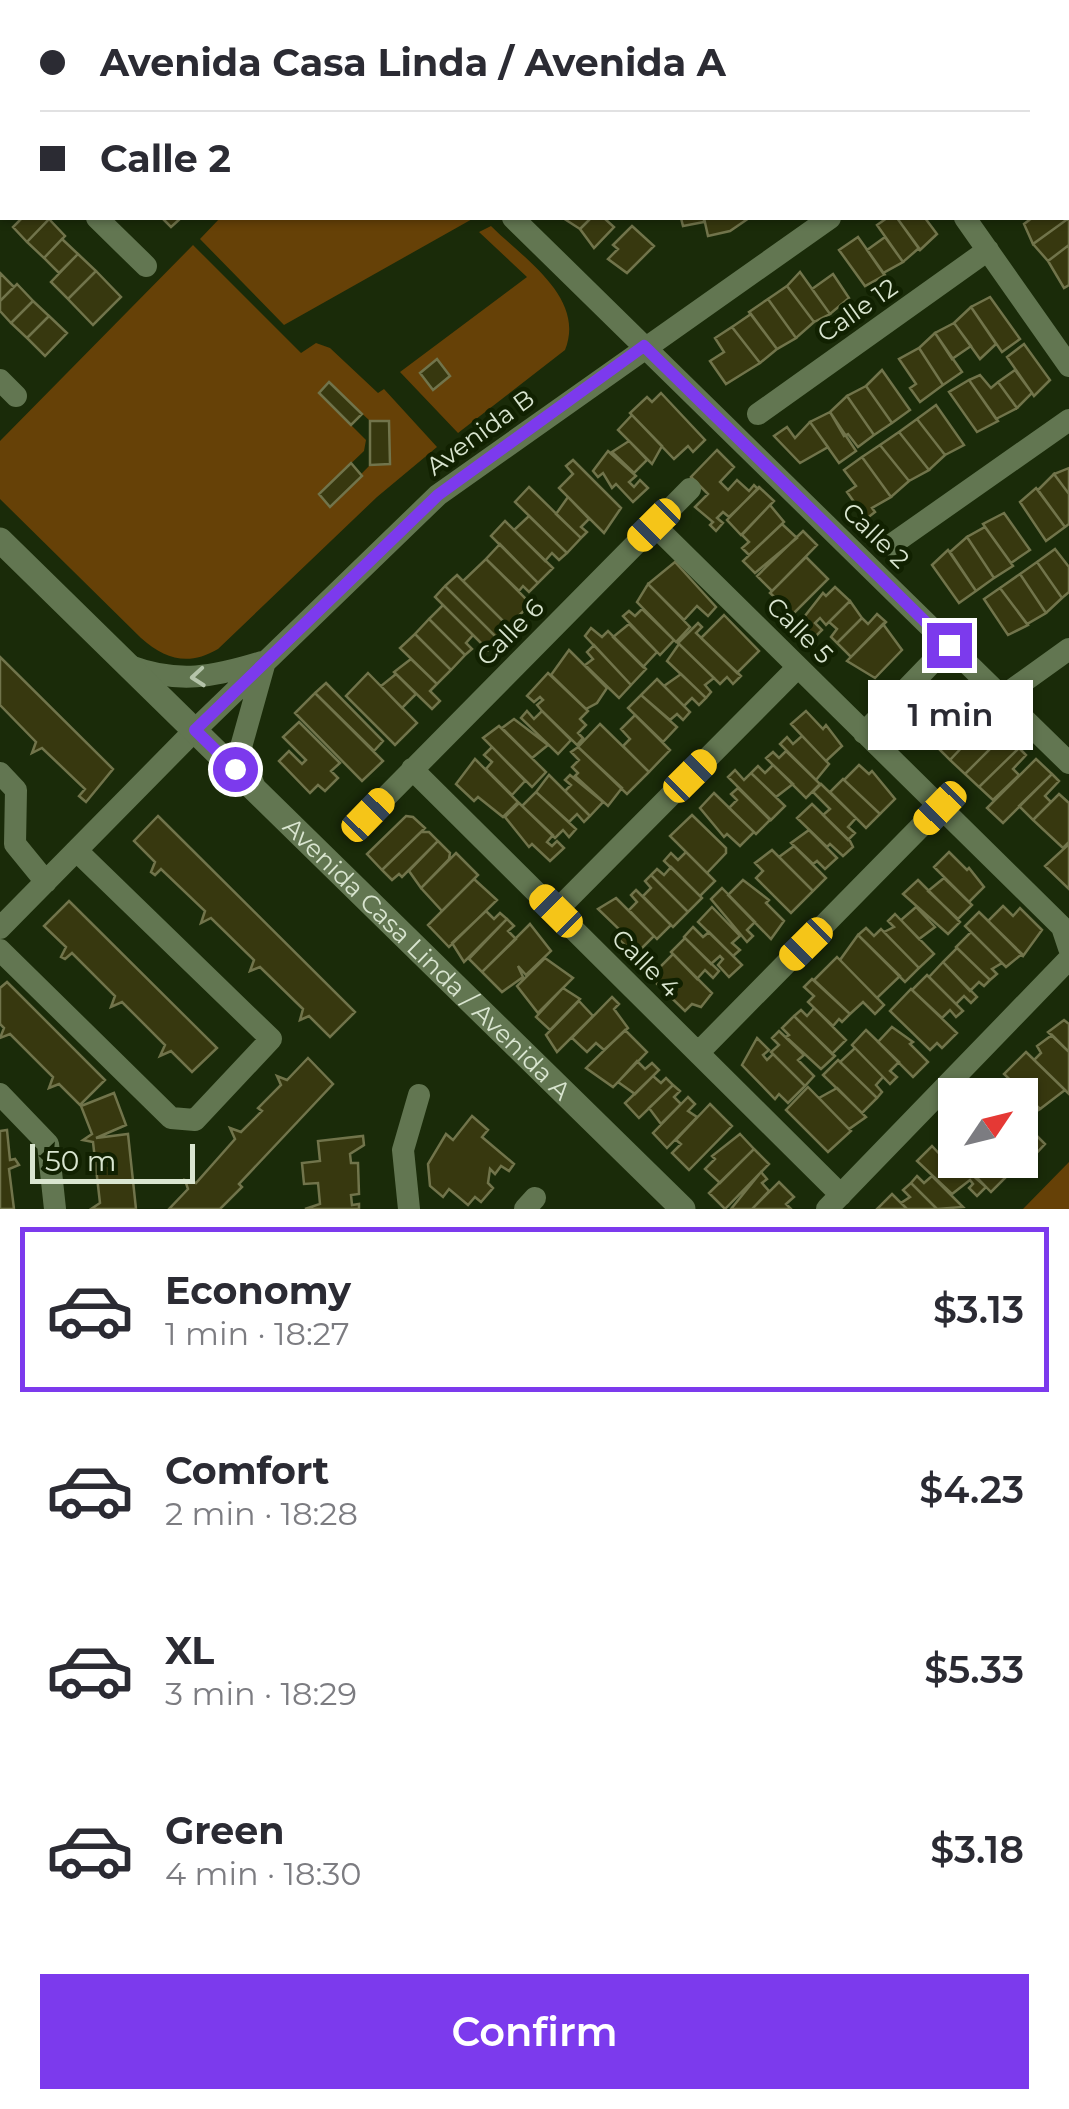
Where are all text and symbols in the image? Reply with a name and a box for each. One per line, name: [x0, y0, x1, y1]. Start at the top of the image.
text: Avenida Casa Linda / Avenida A: [100, 39, 726, 86]
text: Calle 2: [100, 135, 231, 182]
street label: Calle 12: [811, 272, 903, 348]
street label: Avenida B: [420, 383, 540, 481]
car: [622, 493, 686, 557]
street label: Calle 2: [836, 496, 916, 574]
street label: Calle 5: [761, 591, 839, 669]
street label: Calle 6: [470, 592, 550, 672]
route end: [927, 623, 972, 668]
one-way arrow: [189, 666, 205, 688]
callout: 1 min: [866, 680, 1032, 750]
text: 1 min: [908, 695, 993, 734]
car: [658, 744, 722, 808]
route start: [213, 747, 258, 792]
car: [908, 776, 972, 840]
car: [336, 783, 400, 847]
street label: Avenida Casa Linda / Avenida A: [277, 811, 577, 1106]
car: [524, 879, 588, 943]
car: [774, 912, 838, 976]
street label: Calle 4: [606, 923, 687, 1004]
north arrow: [938, 1078, 1038, 1178]
map controls: [938, 1078, 1038, 1178]
scale bar: [30, 1139, 195, 1184]
text: 50 m: [45, 1144, 116, 1178]
icon: car: [45, 1265, 135, 1355]
text: Economy: [165, 1267, 351, 1314]
text: $3.13: [933, 1286, 1024, 1333]
text: 1 min · 18:27: [165, 1314, 350, 1353]
icon: car: [45, 1445, 135, 1535]
text: Comfort: [165, 1447, 329, 1494]
text: $4.23: [919, 1466, 1024, 1513]
text: 2 min · 18:28: [165, 1494, 358, 1533]
icon: car: [45, 1625, 135, 1715]
text: XL: [165, 1627, 214, 1674]
text: $5.33: [924, 1646, 1024, 1693]
text: 3 min · 18:29: [165, 1674, 357, 1713]
icon: car: [45, 1805, 135, 1895]
text: Green: [165, 1807, 285, 1854]
text: $3.18: [930, 1826, 1024, 1873]
text: 4 min · 18:30: [165, 1854, 362, 1893]
button: Confirm: [40, 1974, 1029, 2089]

